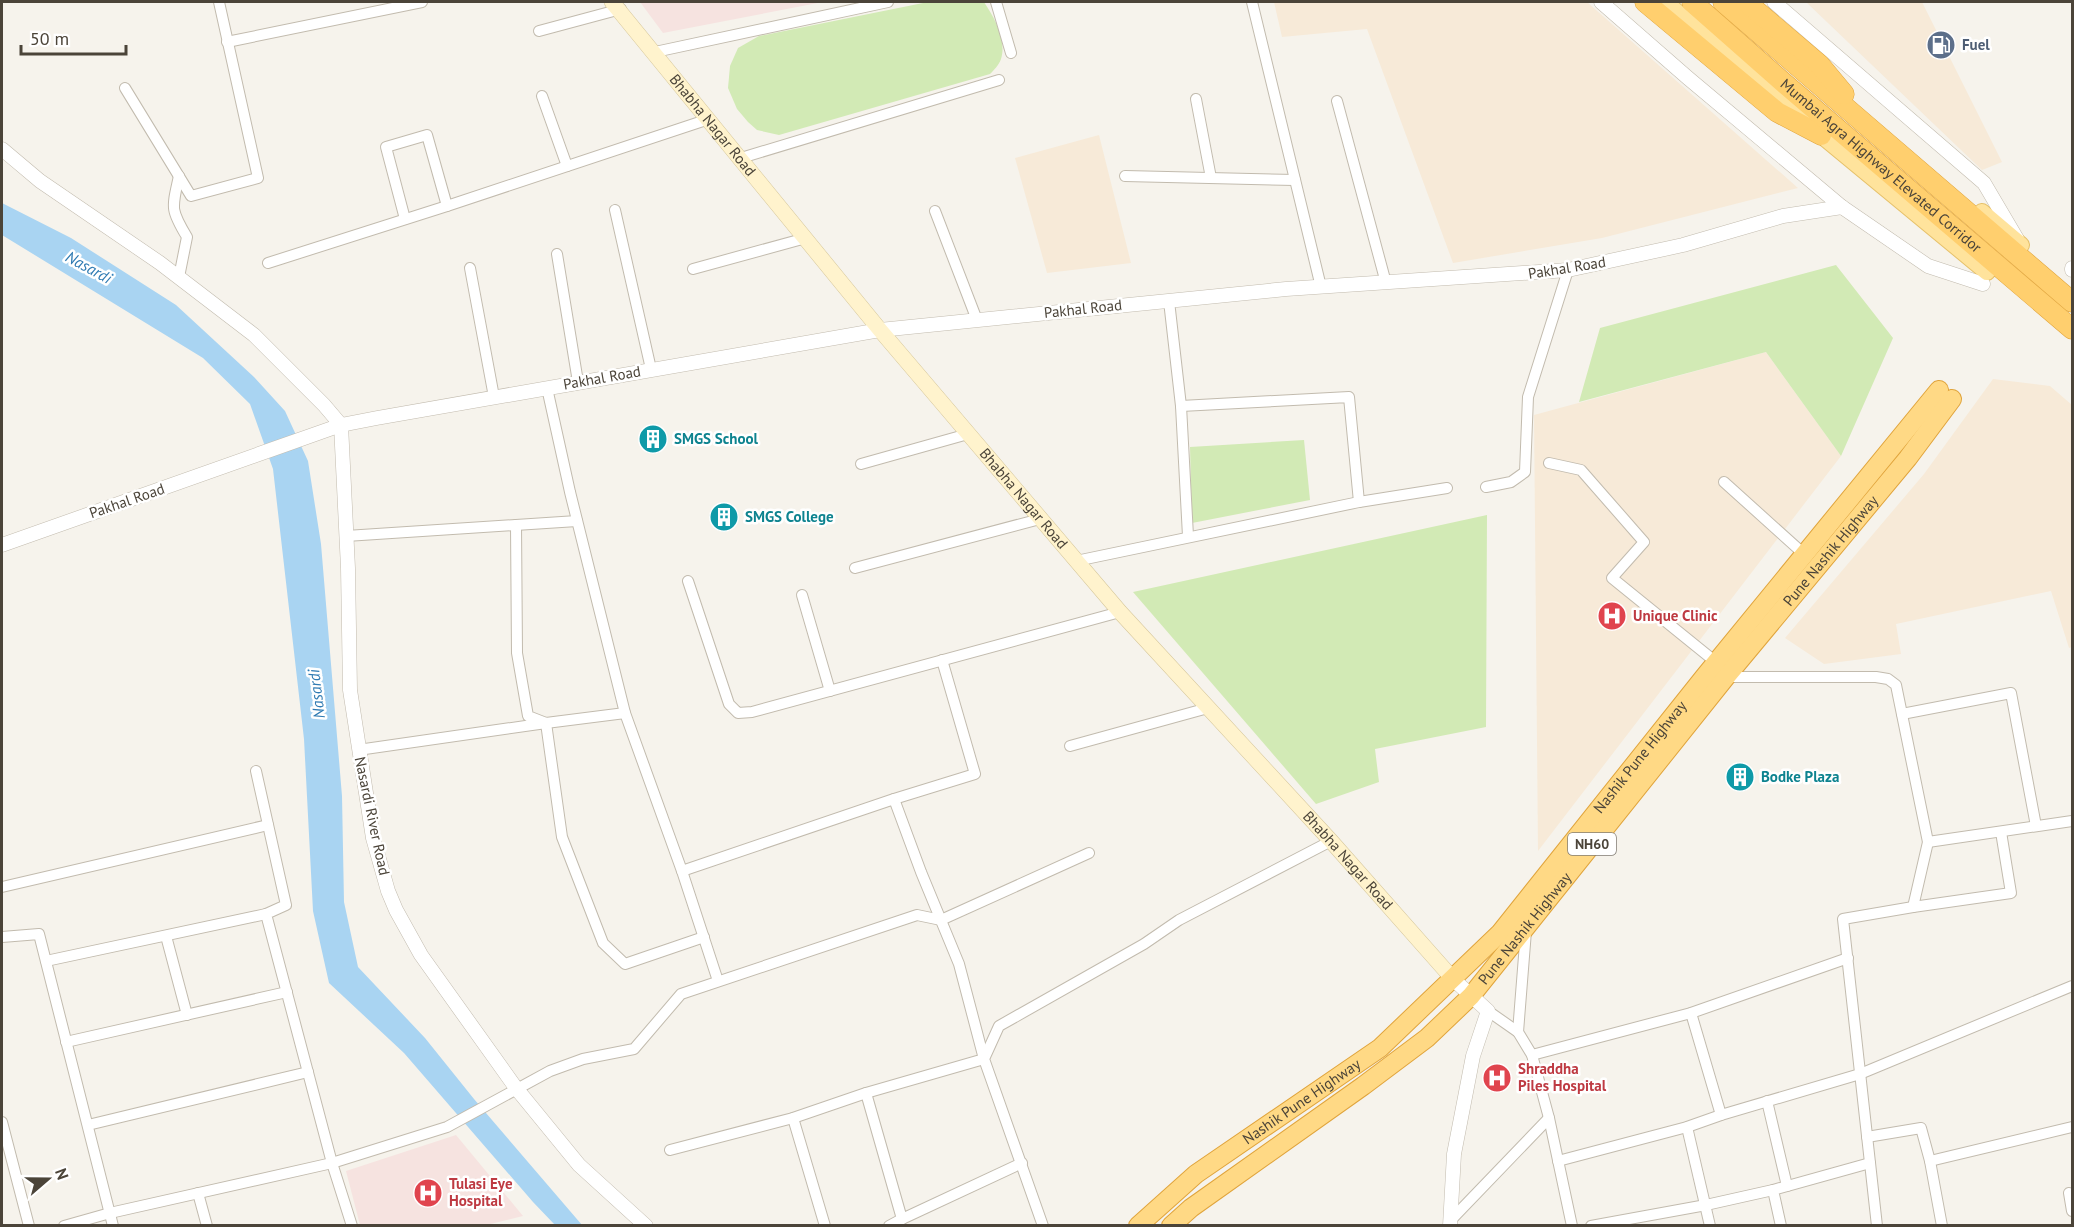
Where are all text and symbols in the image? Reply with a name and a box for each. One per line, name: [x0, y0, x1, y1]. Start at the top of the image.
scale bar: [21, 18, 126, 56]
text: 50 m: [30, 27, 69, 50]
fuel station icon: Fuel: [1925, 29, 1957, 61]
place label: Fuel: [1962, 35, 1990, 54]
street label: Bhabha Nagar Road: [666, 70, 760, 180]
street label: Mumbai Agra Highway Elevated Corridor: [1777, 74, 1986, 257]
water label: Nasardi: [62, 246, 116, 288]
street label: Pakhal Road: [1527, 252, 1607, 283]
street label: Pakhal Road: [1043, 295, 1123, 322]
street label: Pakhal Road: [562, 361, 642, 394]
building icon: SMGS School: [637, 423, 669, 455]
place label: SMGS School: [674, 429, 759, 448]
street label: Bhabha Nagar Road: [976, 444, 1072, 553]
street label: Pakhal Road: [87, 479, 167, 522]
street label: Pune Nashik Highway: [1779, 491, 1882, 610]
building icon: SMGS College: [708, 501, 740, 533]
place label: SMGS College: [745, 507, 834, 526]
hospital icon: Unique Clinic: [1596, 600, 1628, 632]
place label: Unique Clinic: [1633, 606, 1718, 625]
water label: Nasardi: [303, 667, 329, 720]
street label: Nashik Pune Highway: [1589, 697, 1690, 817]
street label: Nasardi River Road: [351, 755, 394, 877]
building icon: Bodke Plaza: [1724, 761, 1756, 793]
place label: Bodke Plaza: [1761, 767, 1839, 786]
street label: Bhabha Nagar Road: [1299, 807, 1397, 914]
road number: NH60: [1568, 833, 1616, 855]
street label: Pune Nashik Highway: [1474, 868, 1575, 988]
street label: Nashik Pune Highway: [1239, 1054, 1364, 1148]
place label: Shraddha Piles Hospital: [1518, 1059, 1607, 1095]
hospital icon: Shraddha Piles Hospital: [1481, 1062, 1513, 1094]
north arrow: [18, 1149, 78, 1209]
text: N: [51, 1166, 73, 1182]
place label: Tulasi Eye Hospital: [449, 1174, 513, 1210]
hospital icon: Tulasi Eye Hospital: [412, 1177, 444, 1209]

